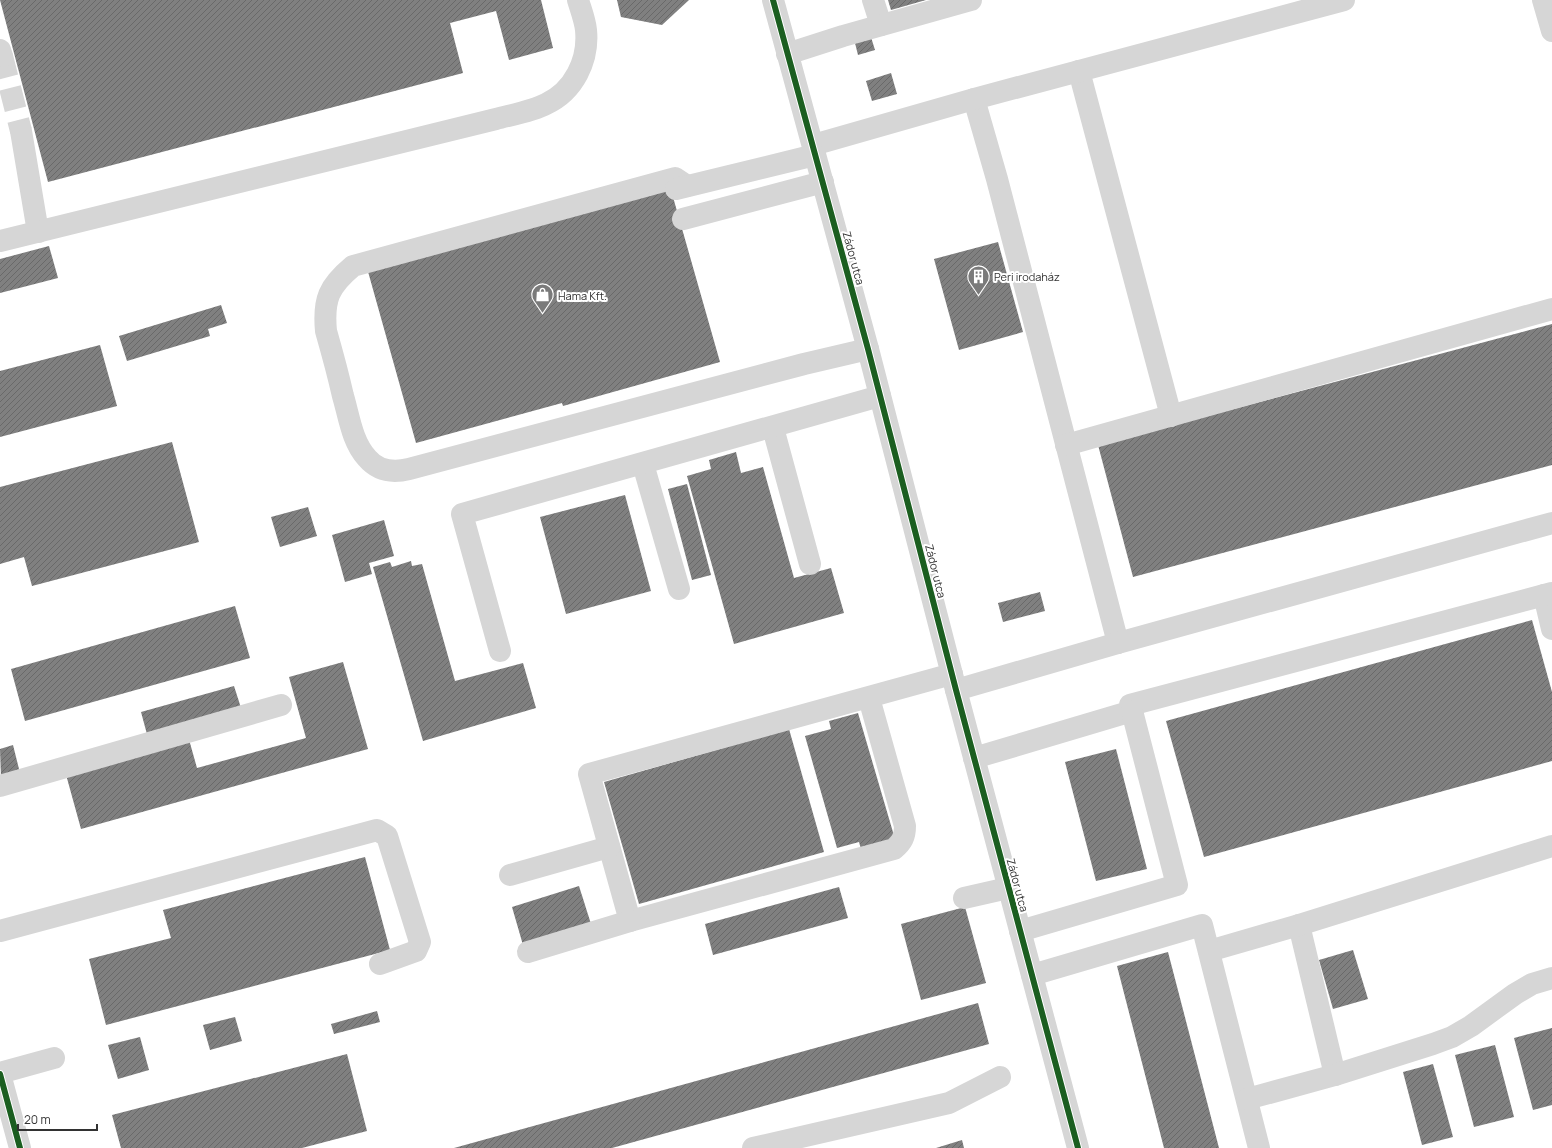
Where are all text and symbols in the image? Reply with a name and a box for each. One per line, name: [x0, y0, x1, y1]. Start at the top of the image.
street label: Zádor utca: [840, 230, 868, 286]
building icon: Peri irodaház: [965, 263, 991, 296]
place label: Peri irodaház: [994, 269, 1060, 284]
shop icon: Hama Kft.: [530, 282, 556, 315]
place label: Hama Kft.: [558, 288, 607, 303]
street label: Zádor utca: [922, 543, 950, 599]
street label: Zádor utca: [1004, 857, 1032, 913]
scale bar: [18, 1106, 97, 1132]
text: 20 m: [24, 1111, 51, 1128]

